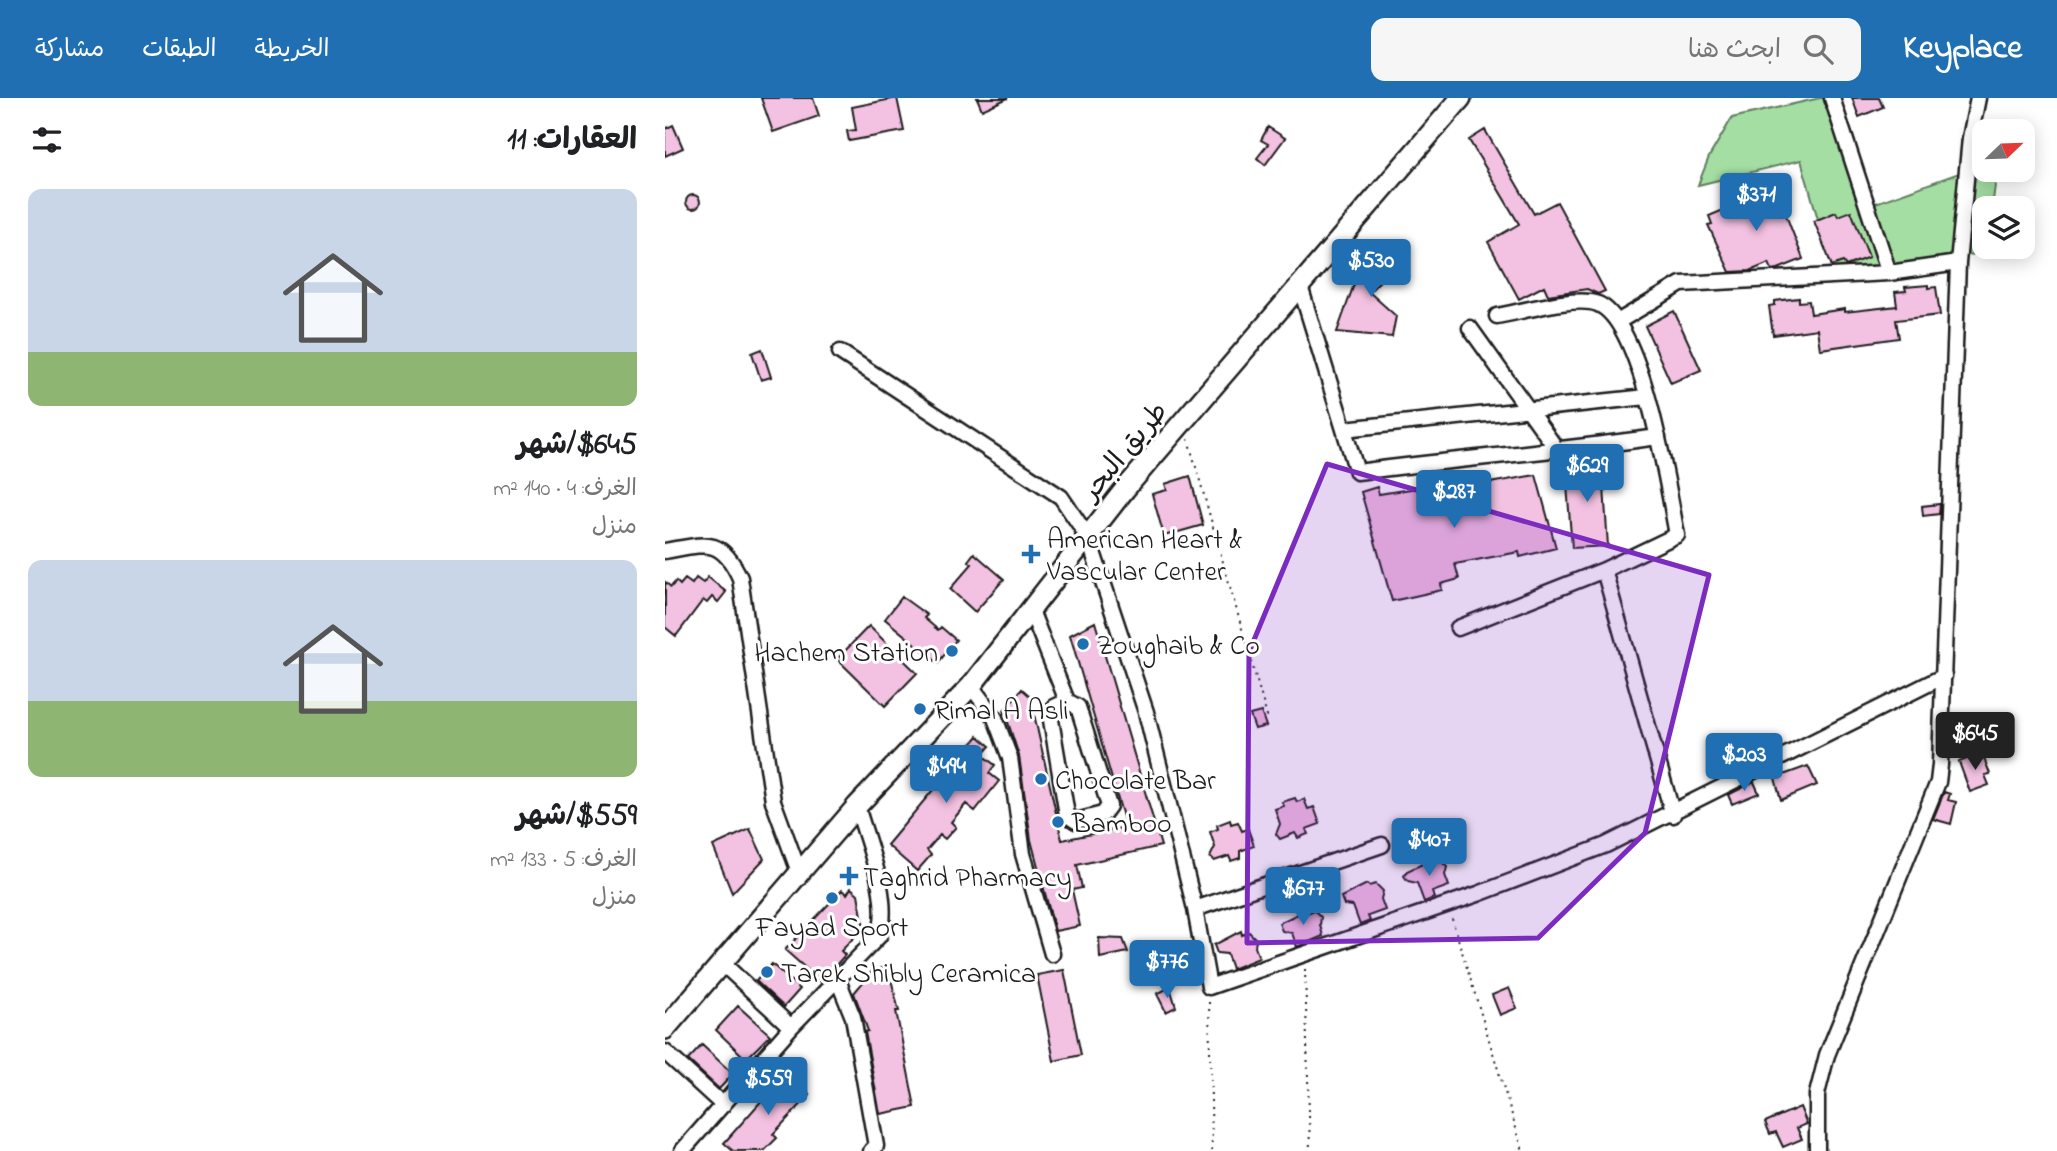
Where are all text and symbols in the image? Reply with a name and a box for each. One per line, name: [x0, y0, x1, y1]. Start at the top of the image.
search box: [1371, 18, 1861, 81]
text: Keyplace: [1903, 25, 2022, 73]
icon: search: [1799, 30, 1837, 68]
text: ابحث هنا: [1688, 32, 1781, 70]
text: مشاركة: [35, 33, 104, 68]
text: الطبقات: [142, 33, 217, 68]
text: الخريطة: [255, 33, 329, 68]
text: العقارات: 11: [507, 119, 637, 163]
north arrow: [1972, 119, 2035, 182]
map controls: [1972, 119, 2035, 259]
icon: filters: [28, 121, 66, 159]
pin: $371: [1715, 174, 1797, 233]
text: $371: [1736, 179, 1776, 212]
button: layers: [1972, 196, 2035, 259]
icon: home: [270, 235, 396, 361]
pin: $530: [1330, 240, 1412, 299]
text: $530: [1348, 245, 1394, 278]
street label: طريق البحر: [1071, 394, 1179, 512]
text: $645/شهر: [517, 424, 637, 468]
pin: $629: [1546, 444, 1628, 504]
text: $629: [1566, 450, 1608, 483]
pin: $287: [1413, 470, 1495, 530]
text: الغرف: 4 · 140 m²: [493, 473, 637, 506]
text: $287: [1432, 476, 1476, 509]
text: منزل: [592, 511, 637, 544]
place label: American Heart & Vascular Center: [1046, 521, 1243, 594]
marker: American Heart & Vascular Center: [1021, 544, 1041, 564]
icon: home: [270, 606, 396, 732]
place label: Zoughaib & Co: [1097, 627, 1260, 668]
place label: Hachem Station: [754, 634, 938, 675]
marker: Zoughaib & Co: [1075, 636, 1091, 652]
marker: Hachem Station: [944, 643, 960, 659]
place label: Rimal A Asli: [934, 692, 1069, 733]
marker: Rimal A Asli: [912, 701, 928, 717]
pin: $645: [1934, 712, 2016, 772]
text: $645: [1952, 718, 1998, 751]
pin: $203: [1703, 734, 1785, 793]
text: $203: [1722, 739, 1766, 772]
pin: $494: [905, 746, 987, 805]
text: $494: [926, 751, 966, 784]
place label: Chocolate Bar: [1055, 762, 1216, 803]
marker: Chocolate Bar: [1033, 771, 1049, 787]
text: $559/شهر: [516, 795, 637, 839]
place label: Bamboo: [1071, 805, 1172, 846]
marker: Bamboo: [1050, 814, 1066, 830]
pin: $407: [1388, 818, 1470, 878]
text: $407: [1408, 824, 1450, 857]
text: الغرف: 5 · 133 m²: [490, 844, 637, 877]
place label: Taghrid Pharmacy: [863, 859, 1072, 900]
marker: Taghrid Pharmacy: [841, 868, 857, 884]
pin: $677: [1262, 868, 1344, 927]
text: $677: [1282, 873, 1325, 906]
text: منزل: [592, 882, 637, 915]
marker: Fayad Sport: [824, 890, 840, 906]
place label: Fayad Sport: [755, 909, 908, 950]
pin: $776: [1126, 940, 1208, 1000]
text: $776: [1146, 946, 1189, 979]
place label: Tarek Shibly Ceramica: [781, 955, 1036, 996]
marker: Tarek Shibly Ceramica: [759, 964, 775, 980]
pin: $559: [727, 1058, 809, 1117]
text: $559: [744, 1063, 792, 1096]

